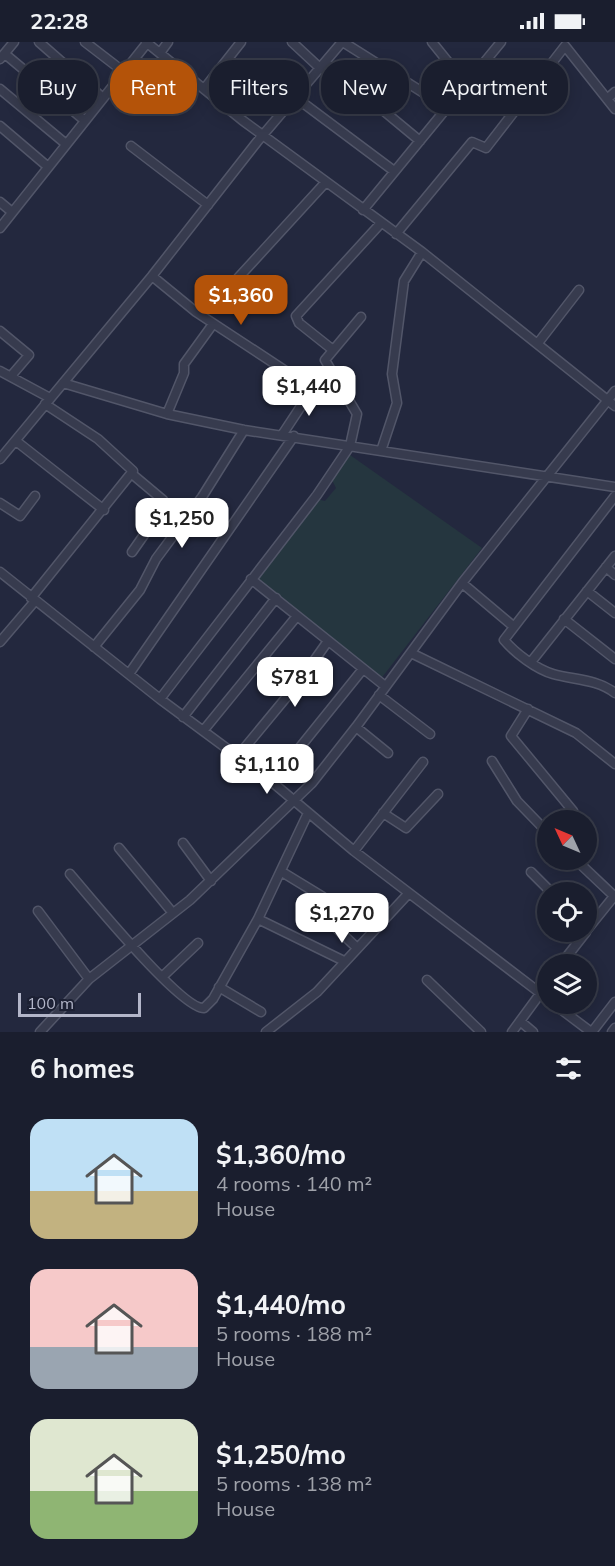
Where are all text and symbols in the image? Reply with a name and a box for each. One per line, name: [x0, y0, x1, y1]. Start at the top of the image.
text: 22:28: [30, 7, 88, 35]
chip: Buy: [18, 60, 98, 114]
chip: Rent: [110, 60, 197, 114]
chip: Filters: [209, 60, 309, 114]
chip: New: [321, 60, 409, 114]
chip: Apartment: [421, 60, 568, 114]
pin: $1,360: [192, 275, 290, 326]
text: $1,360: [209, 282, 273, 307]
pin: $1,440: [260, 366, 358, 417]
text: $1,440: [277, 373, 341, 398]
pin: $1,250: [133, 498, 231, 549]
text: $1,250: [150, 505, 214, 530]
pin: $781: [259, 657, 331, 708]
text: $781: [271, 664, 319, 689]
pin: $1,110: [218, 744, 316, 795]
text: $1,110: [235, 751, 299, 776]
north arrow: [537, 810, 597, 870]
map controls: [537, 810, 597, 1014]
button: locate: [537, 882, 597, 942]
pin: $1,270: [293, 893, 391, 944]
text: $1,270: [310, 900, 374, 925]
button: layers: [537, 954, 597, 1014]
scale bar: [18, 990, 141, 1018]
text: 100 m: [27, 993, 74, 1013]
text: 6 homes: [30, 1052, 134, 1085]
icon: filters: [552, 1052, 585, 1085]
text: $1,360/mo: [216, 1138, 346, 1171]
icon: home: [78, 1143, 150, 1215]
text: 4 rooms · 140 m²: [216, 1171, 372, 1196]
text: House: [216, 1196, 275, 1221]
text: $1,440/mo: [216, 1288, 346, 1321]
icon: home: [78, 1293, 150, 1365]
text: 5 rooms · 188 m²: [216, 1321, 372, 1346]
text: House: [216, 1346, 275, 1371]
text: $1,250/mo: [216, 1438, 346, 1471]
icon: home: [78, 1443, 150, 1515]
text: 5 rooms · 138 m²: [216, 1471, 372, 1496]
text: House: [216, 1496, 275, 1521]

